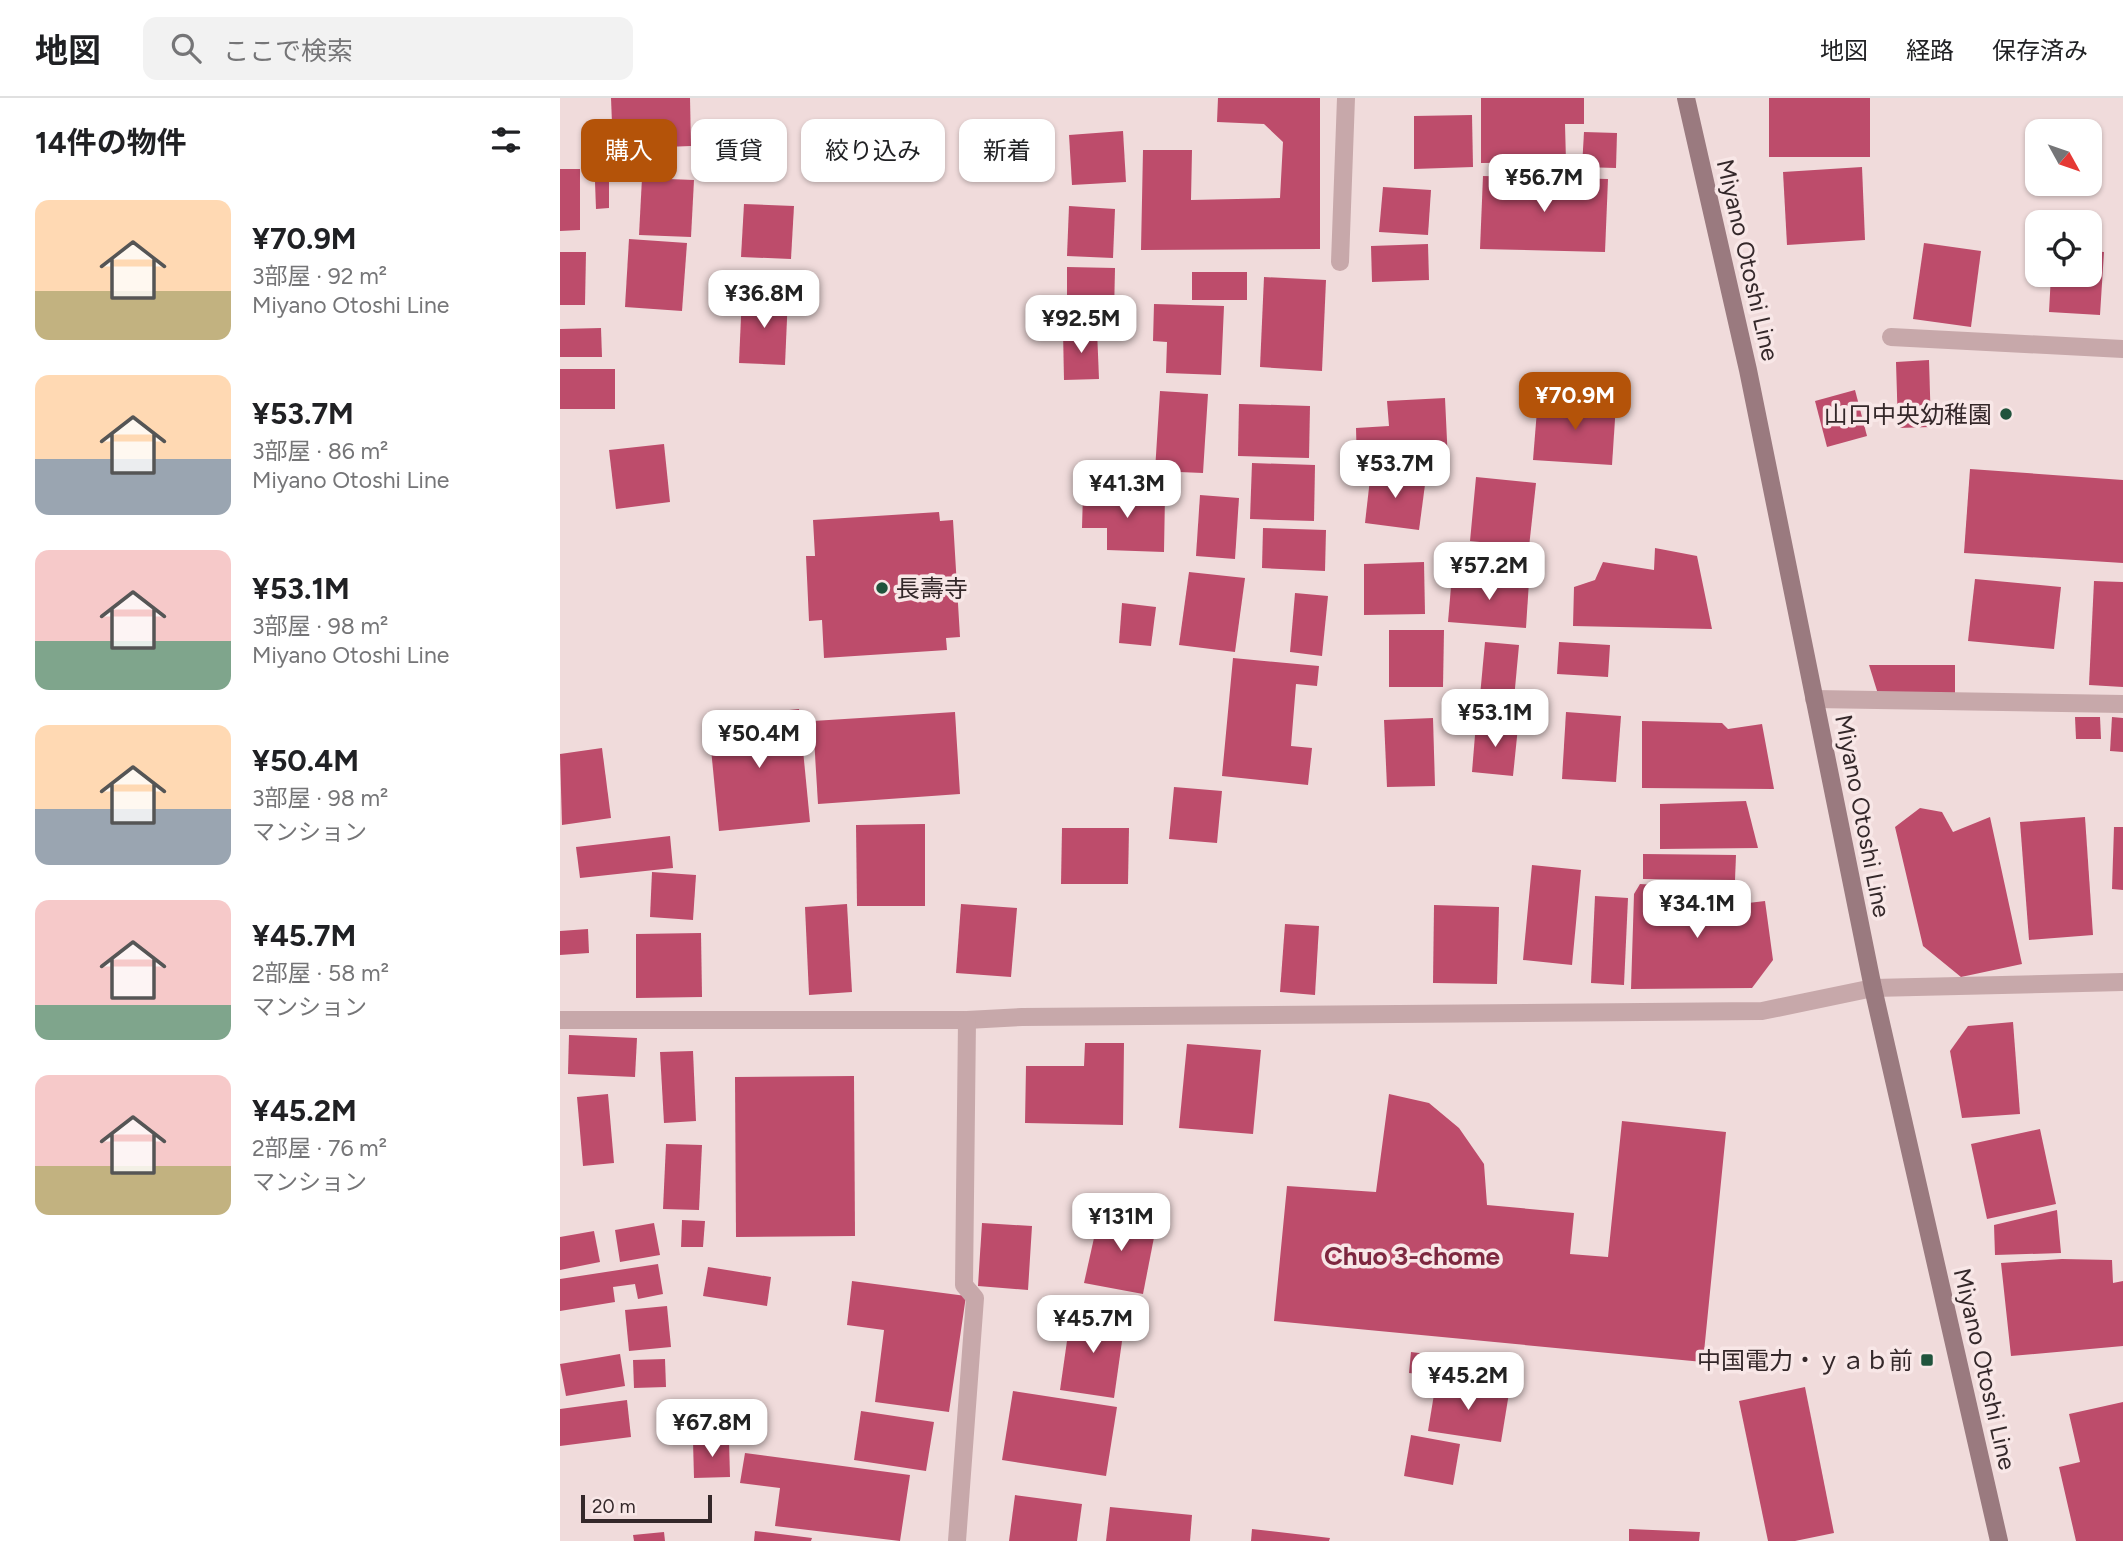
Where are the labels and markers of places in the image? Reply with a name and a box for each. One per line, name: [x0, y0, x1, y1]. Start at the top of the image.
pin: ¥56.7M: [1487, 155, 1601, 214]
pin: ¥36.8M: [707, 271, 821, 330]
pin: ¥92.5M: [1024, 296, 1138, 355]
pin: ¥70.9M: [1518, 372, 1632, 432]
place label: 山口中央幼稚園: [1824, 400, 1992, 429]
marker: 山口中央幼稚園: [1998, 406, 2014, 422]
pin: ¥53.7M: [1338, 440, 1452, 500]
pin: ¥41.3M: [1070, 460, 1184, 520]
pin: ¥57.2M: [1432, 542, 1546, 602]
place label: 長壽寺: [896, 574, 968, 603]
marker: 長壽寺: [874, 580, 890, 596]
pin: ¥53.1M: [1438, 690, 1552, 749]
pin: ¥50.4M: [702, 710, 816, 770]
pin: ¥34.1M: [1640, 880, 1754, 940]
pin: ¥131M: [1072, 1194, 1170, 1253]
pin: ¥45.7M: [1036, 1296, 1150, 1355]
place label: 中国電力・ｙａｂ前: [1697, 1346, 1913, 1375]
pin: ¥45.2M: [1411, 1352, 1525, 1412]
marker: 中国電力・ｙａｂ前: [1919, 1352, 1935, 1368]
pin: ¥67.8M: [655, 1400, 769, 1459]

